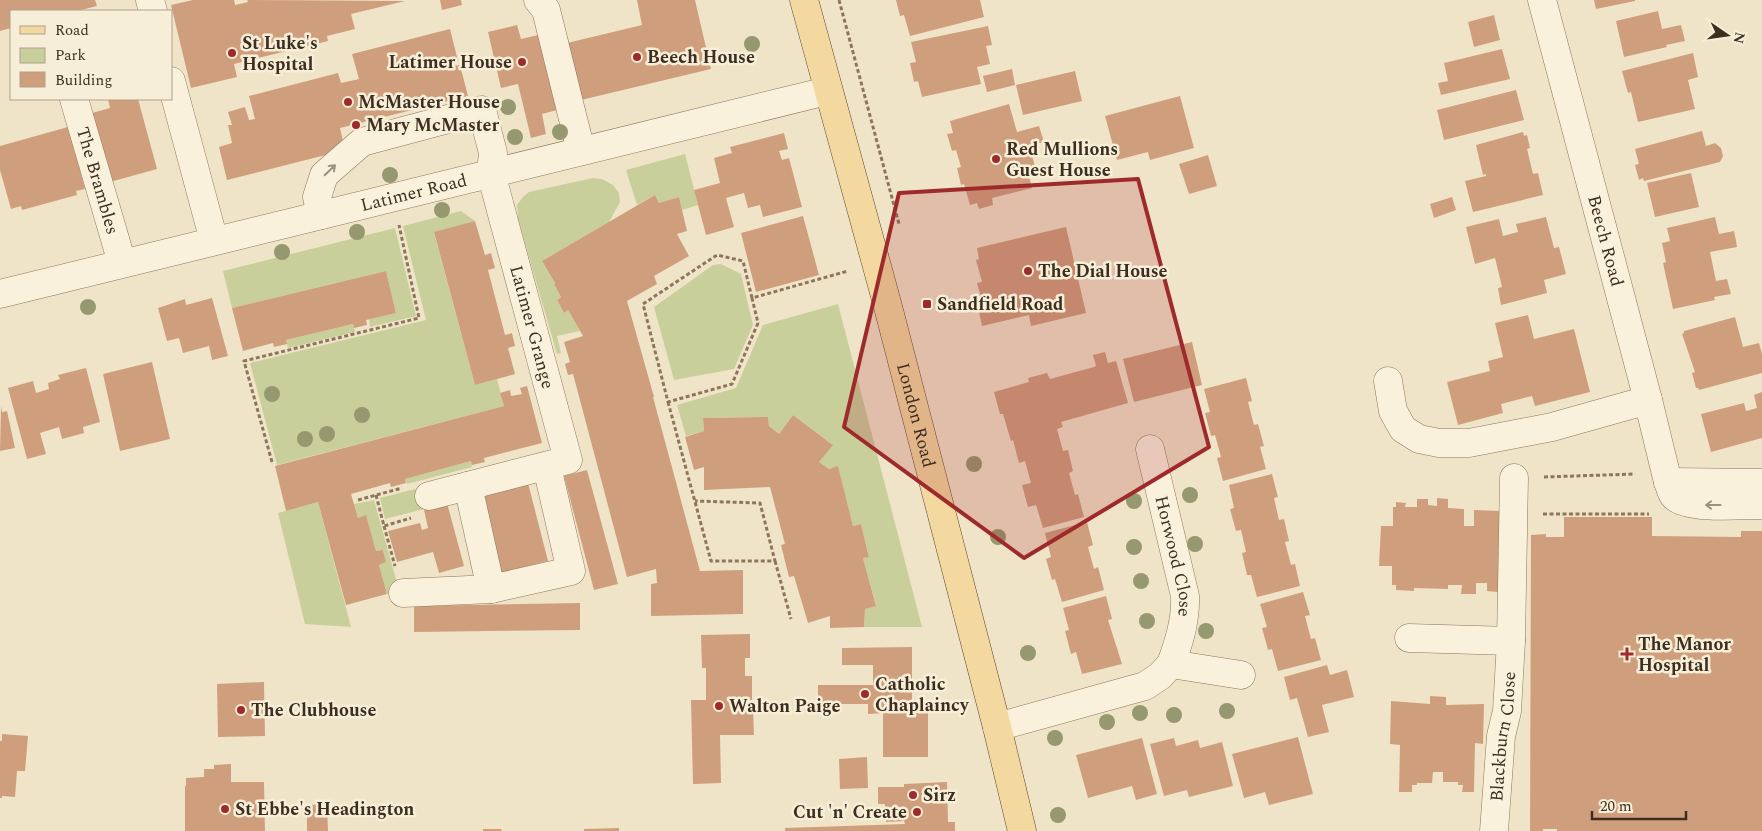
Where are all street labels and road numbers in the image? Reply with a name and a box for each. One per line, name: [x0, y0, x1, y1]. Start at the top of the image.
street label: The Brambles: [69, 123, 126, 238]
street label: Latimer Road: [358, 166, 470, 219]
street label: Beech Road: [1581, 192, 1631, 289]
street label: Latimer Grange: [503, 262, 562, 392]
street label: London Road: [890, 360, 943, 470]
street label: Horwood Close: [1148, 493, 1199, 618]
street label: Blackburn Close: [1483, 671, 1523, 803]

